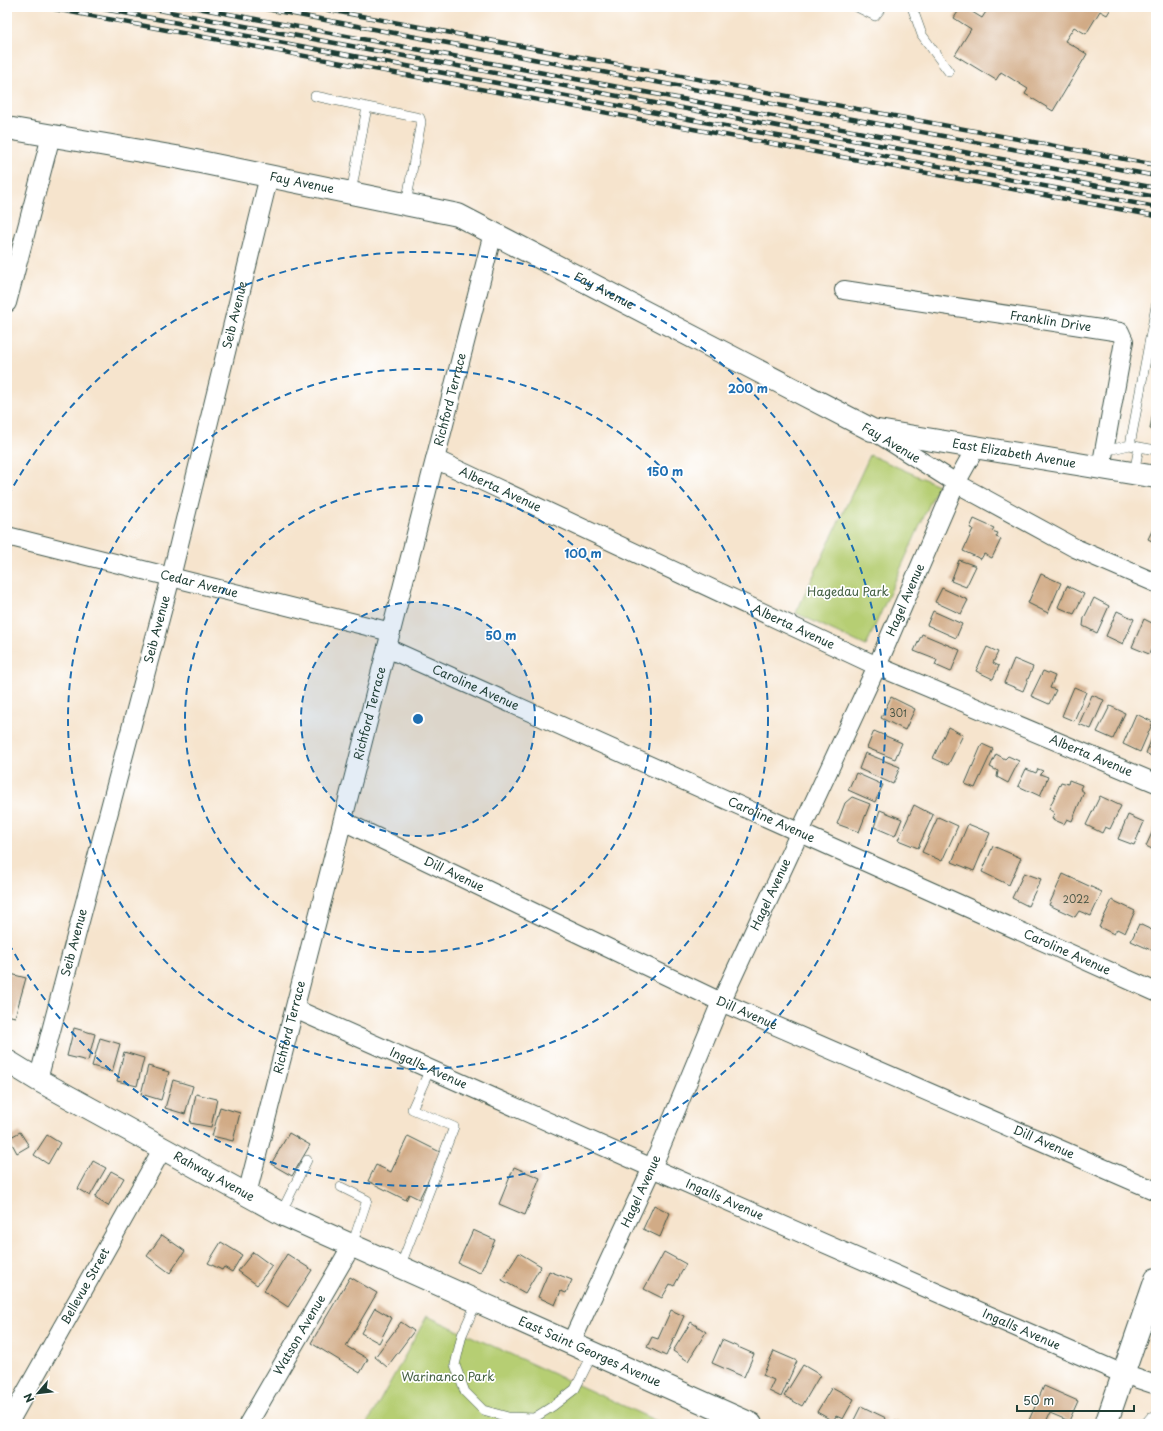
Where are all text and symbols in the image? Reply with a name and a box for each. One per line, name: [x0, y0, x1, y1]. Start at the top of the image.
street label: Fay Avenue: [268, 166, 337, 197]
street label: Fay Avenue: [571, 267, 638, 313]
street label: Seib Avenue: [217, 279, 251, 351]
street label: Franklin Drive: [1009, 305, 1093, 336]
street label: Richford Terrace: [429, 351, 470, 448]
text: 200 m: [728, 379, 768, 397]
street label: Fay Avenue: [859, 418, 925, 467]
street label: East Elizabeth Avenue: [951, 433, 1078, 472]
street label: Alberta Avenue: [457, 462, 545, 516]
text: 150 m: [647, 462, 683, 480]
text: 100 m: [564, 544, 602, 562]
street label: Hagel Avenue: [881, 560, 928, 639]
street label: Cedar Avenue: [159, 565, 241, 602]
park label: Hagedau Park: [807, 582, 889, 600]
street label: Seib Avenue: [139, 593, 174, 665]
street label: Alberta Avenue: [750, 599, 838, 653]
text: 50 m: [485, 626, 517, 644]
street label: Caroline Avenue: [430, 659, 523, 714]
street label: Richford Terrace: [348, 665, 390, 762]
house number: 301: [889, 705, 907, 720]
centre of rings: [411, 712, 425, 726]
street label: Alberta Avenue: [1047, 729, 1136, 780]
street label: Caroline Avenue: [725, 792, 819, 847]
street label: Dill Avenue: [421, 851, 488, 896]
street label: Hagel Avenue: [745, 855, 795, 933]
house number: 2022: [1063, 891, 1089, 906]
street label: Seib Avenue: [56, 906, 91, 978]
street label: Caroline Avenue: [1021, 924, 1114, 979]
street label: Richford Terrace: [268, 978, 309, 1076]
street label: Dill Avenue: [713, 991, 781, 1034]
street label: Ingalls Avenue: [387, 1042, 471, 1093]
street label: Dill Avenue: [1011, 1120, 1078, 1163]
street label: Rahway Avenue: [171, 1146, 259, 1205]
street label: Hagel Avenue: [616, 1152, 665, 1230]
street label: Ingalls Avenue: [683, 1174, 767, 1224]
street label: Bellevue Street: [56, 1244, 113, 1327]
street label: Watson Avenue: [268, 1291, 329, 1378]
street label: Ingalls Avenue: [980, 1304, 1064, 1354]
street label: East Saint Georges Avenue: [516, 1311, 665, 1391]
park label: Warinanco Park: [402, 1367, 494, 1385]
north arrow: [18, 1373, 58, 1413]
scale bar: [1017, 1387, 1134, 1413]
text: N: [19, 1390, 38, 1406]
text: 50 m: [1023, 1391, 1054, 1409]

